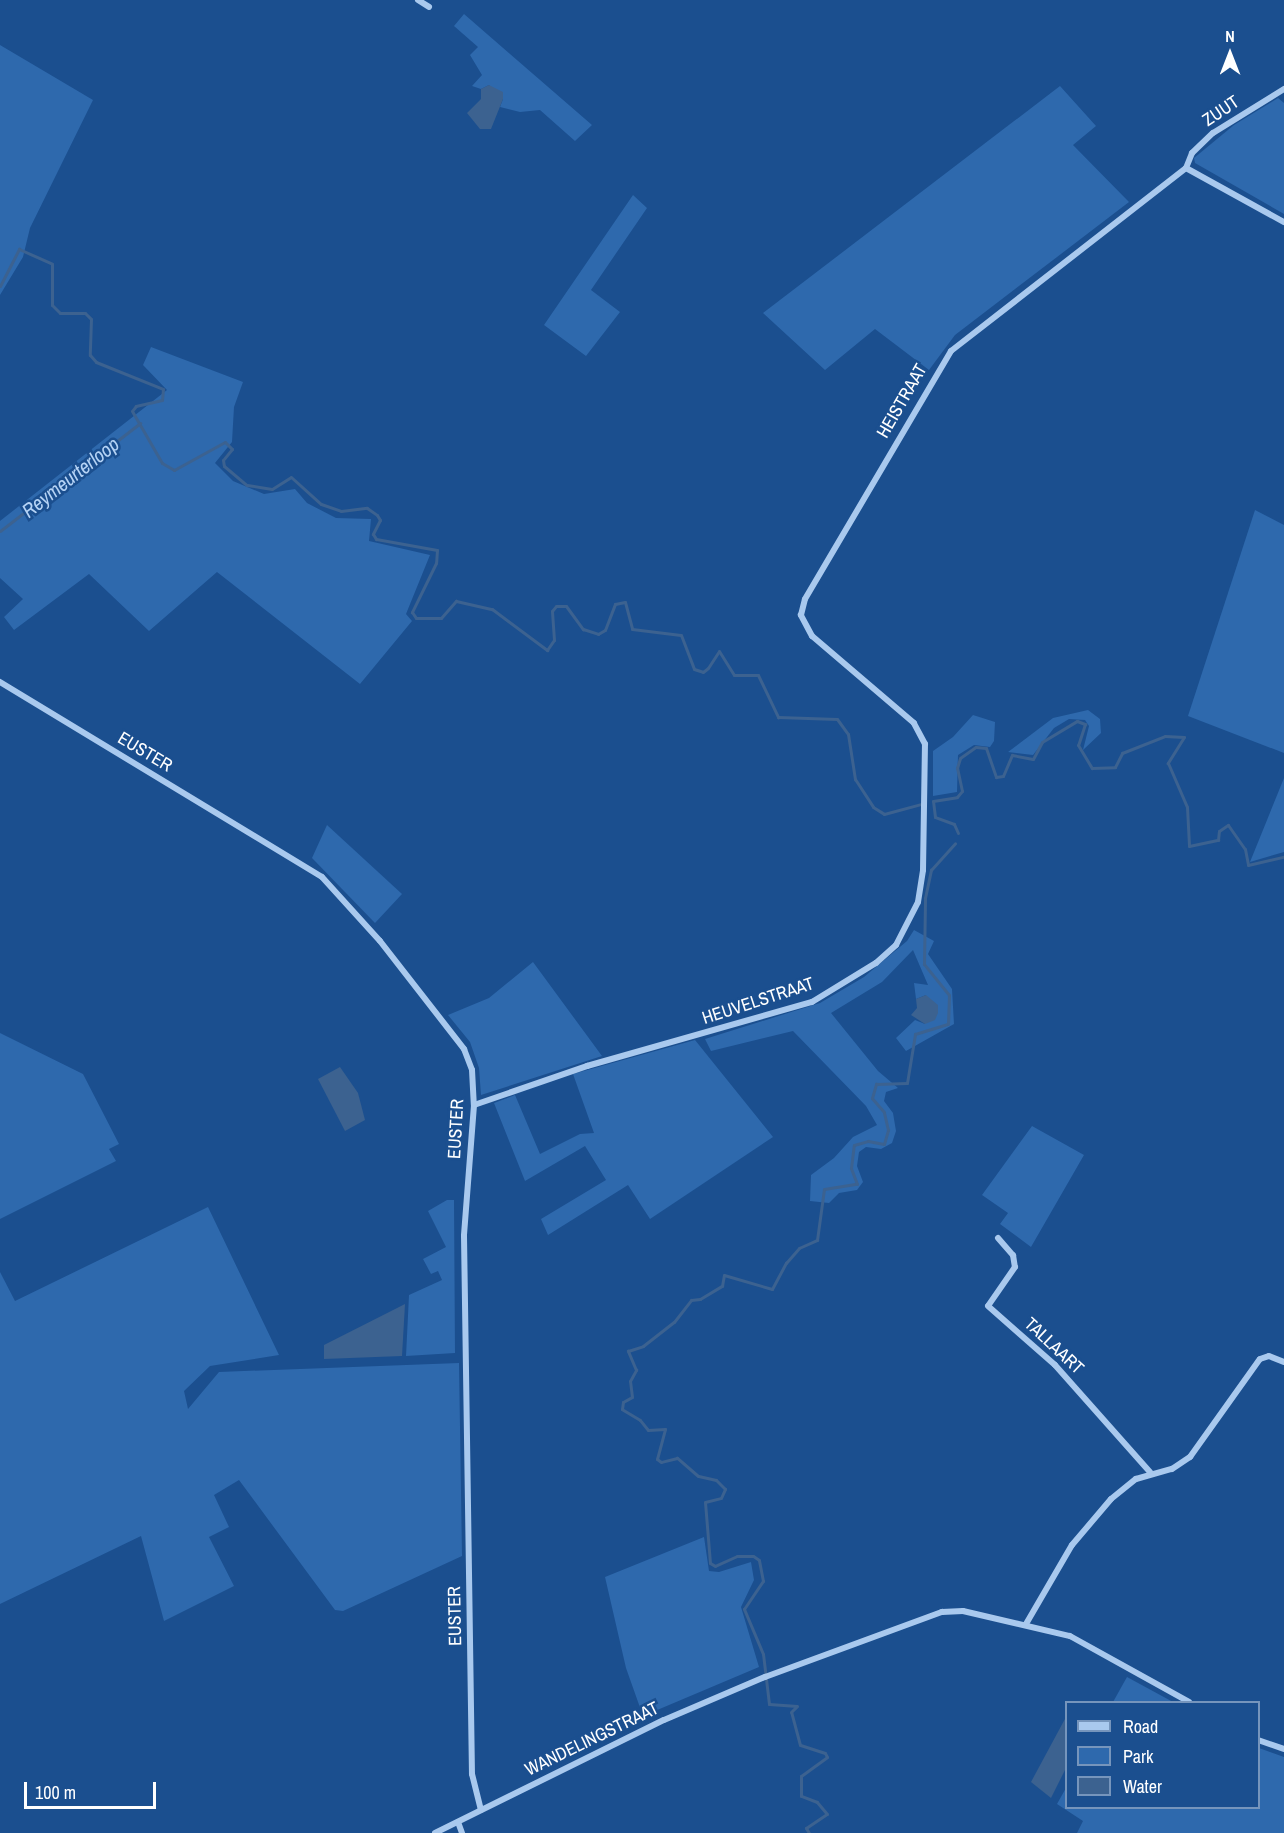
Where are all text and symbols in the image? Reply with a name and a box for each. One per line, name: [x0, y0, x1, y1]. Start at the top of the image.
north arrow: [1200, 24, 1260, 84]
text: N: [1225, 25, 1235, 47]
street label: ZUUT: [1199, 91, 1243, 131]
street label: HEISTRAAT: [872, 360, 932, 442]
water label: Reymeurterloop: [17, 432, 123, 522]
street label: EUSTER: [114, 727, 176, 777]
street label: HEUVELSTRAAT: [699, 973, 817, 1029]
street label: EUSTER: [444, 1099, 468, 1159]
street label: TALLAART: [1020, 1313, 1088, 1379]
street label: EUSTER: [444, 1586, 466, 1646]
street label: WANDELINGSTRAAT: [522, 1697, 662, 1781]
legend: [1065, 1701, 1260, 1809]
text: Road: [1123, 1714, 1158, 1739]
text: Park: [1123, 1744, 1153, 1769]
scale bar: [27, 1770, 159, 1808]
text: Water: [1123, 1774, 1162, 1799]
text: 100 m: [35, 1780, 76, 1805]

